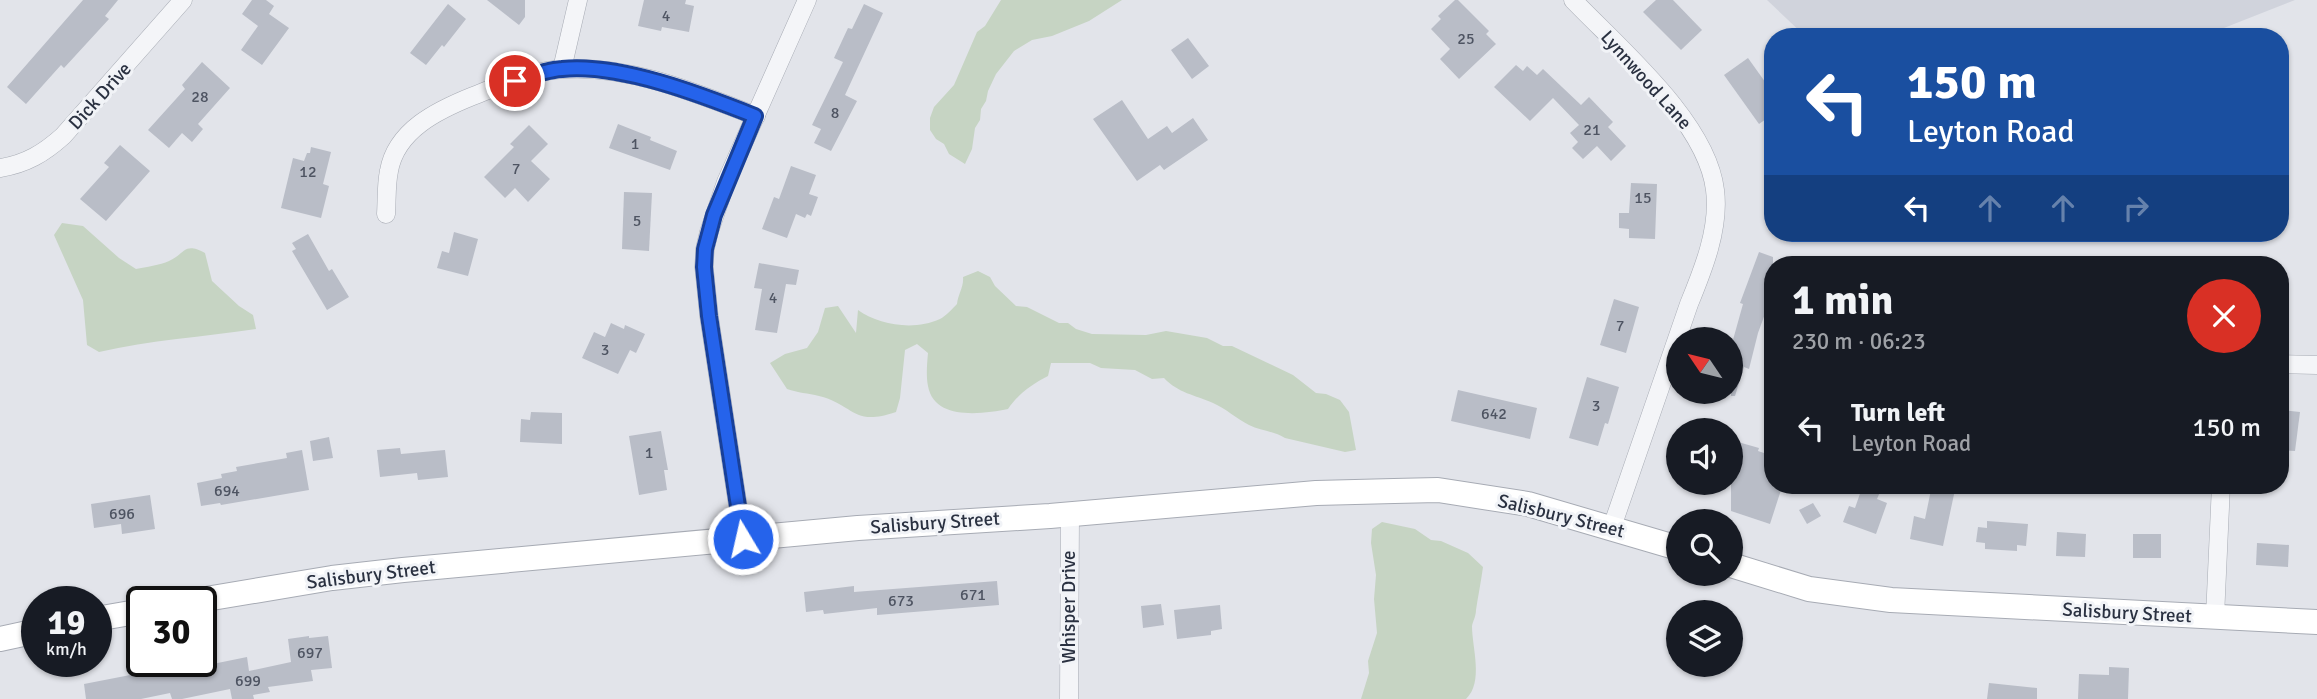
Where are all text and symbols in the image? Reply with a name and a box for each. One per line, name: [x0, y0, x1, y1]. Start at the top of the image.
house number: 4: [662, 6, 671, 26]
street label: Lynnwood Lane: [1595, 26, 1697, 134]
house number: 25: [1457, 29, 1475, 49]
pin: [485, 51, 545, 111]
text: 150 m: [1907, 52, 2037, 112]
icon: left: [1792, 56, 1883, 147]
street label: Dick Drive: [63, 57, 137, 135]
icon: arrive: [496, 62, 534, 100]
house number: 28: [191, 87, 209, 107]
house number: 8: [831, 103, 839, 123]
text: Leyton Road: [1907, 112, 2074, 151]
house number: 21: [1583, 120, 1601, 140]
house number: 1: [631, 134, 639, 154]
house number: 7: [512, 159, 520, 179]
house number: 12: [299, 162, 317, 182]
house number: 15: [1634, 188, 1652, 208]
icon: left: [1898, 189, 1936, 227]
icon: ahead: [1971, 189, 2009, 227]
icon: ahead: [2044, 189, 2082, 227]
icon: right: [2117, 189, 2155, 227]
house number: 5: [633, 211, 641, 231]
text: 1 min: [1792, 275, 1893, 326]
button: close: [2187, 279, 2261, 353]
house number: 4: [769, 288, 778, 308]
house number: 7: [1616, 316, 1624, 336]
north arrow: [1666, 327, 1743, 404]
map controls: [1666, 327, 1743, 677]
text: 230 m · 06:23: [1792, 327, 1926, 356]
house number: 3: [601, 340, 609, 360]
house number: 3: [1592, 396, 1600, 416]
text: Turn left: [1851, 397, 1945, 429]
house number: 642: [1481, 404, 1507, 424]
icon: left: [1792, 409, 1830, 447]
text: 150 m: [2192, 412, 2261, 444]
button: sound: [1666, 418, 1743, 495]
text: Leyton Road: [1851, 429, 1971, 458]
house number: 1: [645, 443, 653, 463]
house number: 694: [214, 481, 240, 501]
street label: Salisbury Street: [1495, 489, 1627, 543]
position arrow: [706, 502, 780, 576]
house number: 696: [109, 504, 135, 524]
street label: Salisbury Street: [870, 506, 1001, 539]
button: search: [1666, 509, 1743, 586]
street label: Whisper Drive: [1057, 550, 1081, 664]
street label: Salisbury Street: [305, 555, 437, 595]
house number: 671: [960, 585, 986, 605]
speed limit sign: 30: [126, 586, 217, 677]
house number: 673: [888, 591, 914, 611]
street label: Salisbury Street: [2062, 598, 2193, 628]
button: layers: [1666, 600, 1743, 677]
text: 19: [48, 601, 85, 644]
text: km/h: [46, 638, 87, 660]
house number: 697: [297, 643, 323, 663]
house number: 699: [235, 671, 261, 691]

